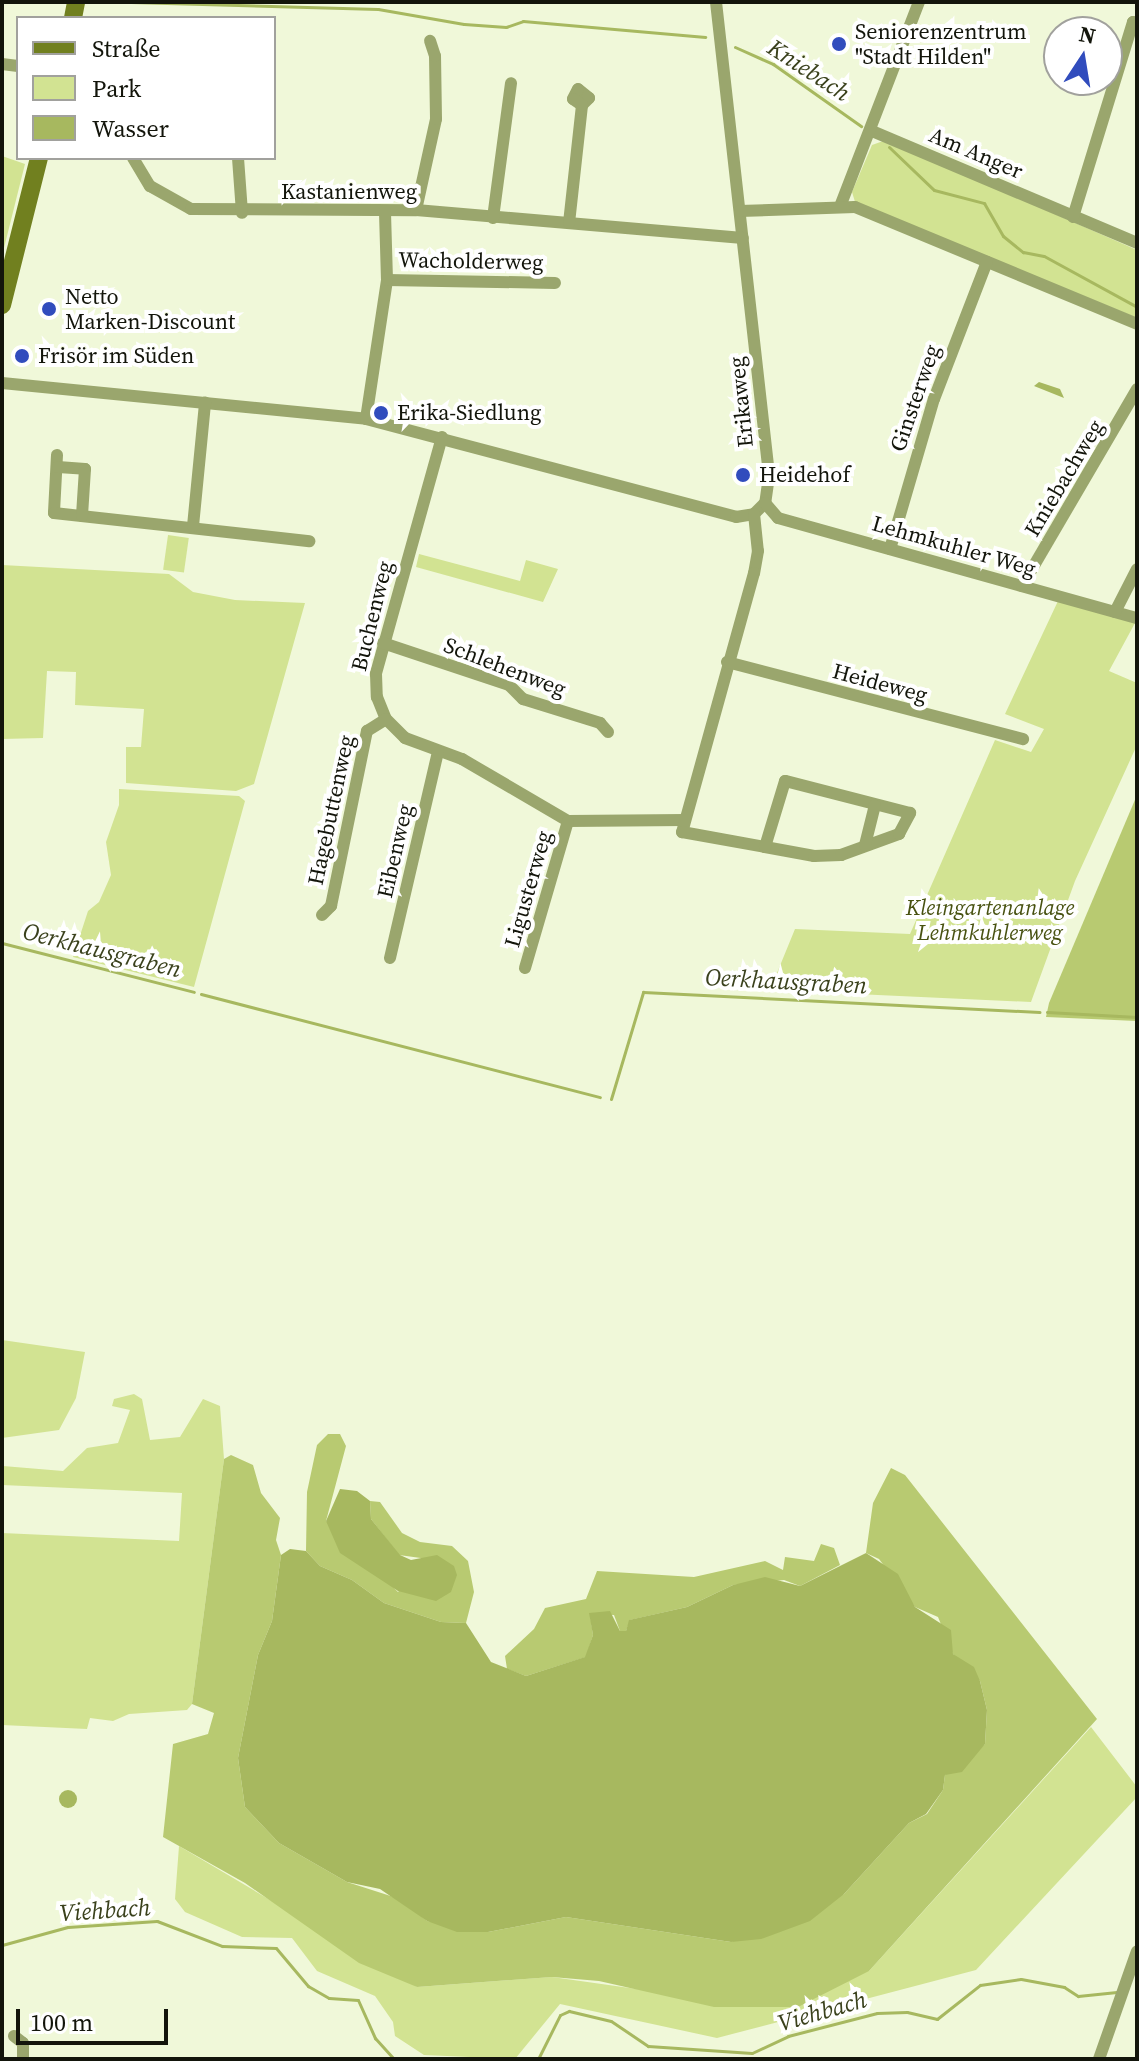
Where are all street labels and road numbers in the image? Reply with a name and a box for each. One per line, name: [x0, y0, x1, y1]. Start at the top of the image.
street label: Am Anger: [925, 121, 1027, 185]
street label: Kastanienweg: [281, 179, 417, 205]
street label: Wacholderweg: [398, 247, 544, 275]
street label: Ginsterweg: [884, 341, 946, 455]
street label: Erikaweg: [723, 355, 759, 449]
street label: Kniebachweg: [1019, 415, 1109, 541]
street label: Lehmkuhler Weg: [869, 510, 1039, 582]
street label: Buchenweg: [346, 558, 398, 674]
street label: Schlehenweg: [440, 632, 570, 702]
street label: Heideweg: [830, 658, 930, 708]
street label: Hagebuttenweg: [302, 733, 360, 887]
street label: Eibenweg: [371, 802, 419, 900]
street label: Ligusterweg: [499, 828, 557, 950]

